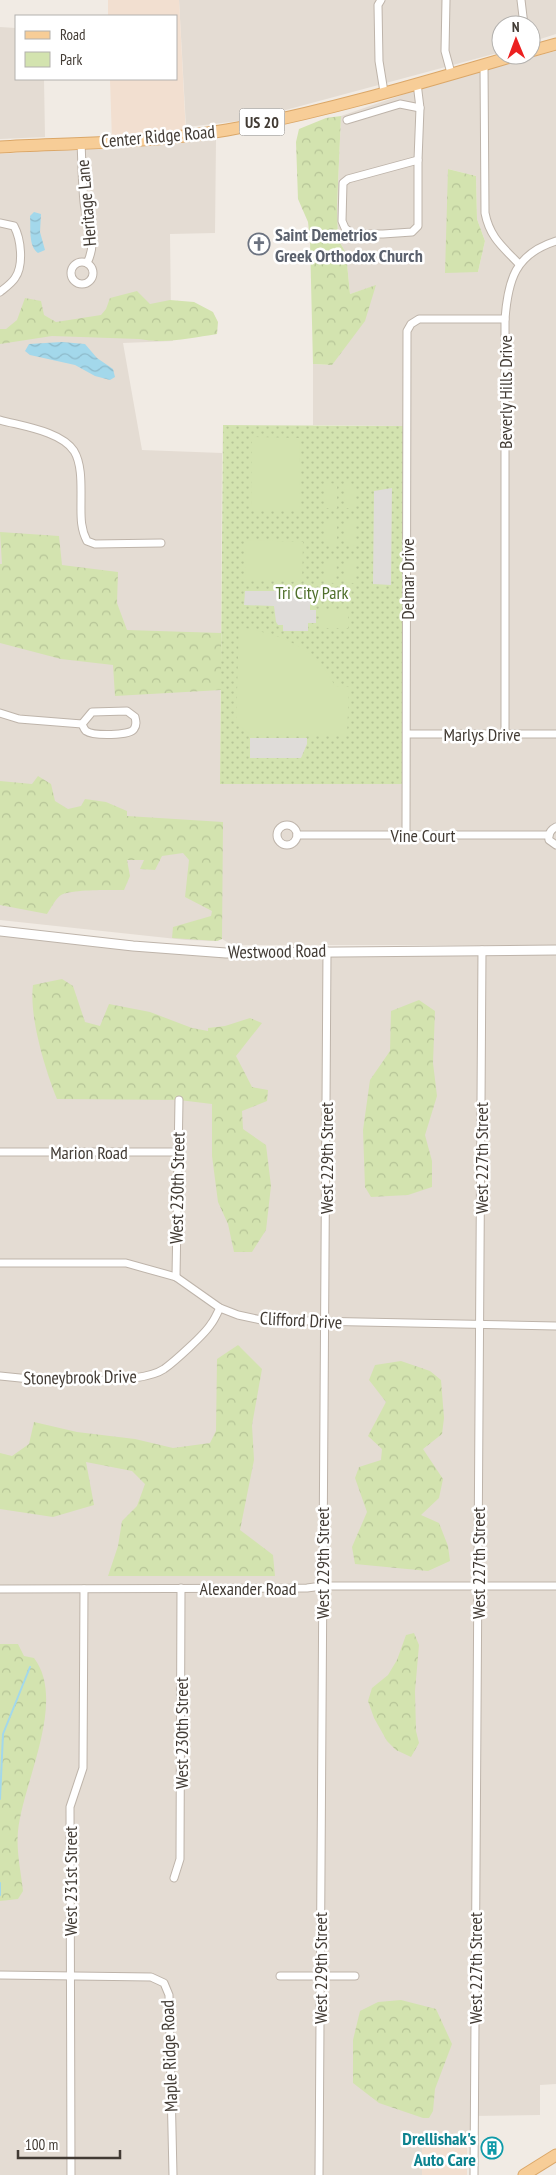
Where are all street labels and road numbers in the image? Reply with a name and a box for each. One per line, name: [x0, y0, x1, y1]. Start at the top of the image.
road number: US 20: [240, 108, 284, 136]
street label: Center Ridge Road: [100, 120, 216, 152]
street label: Heritage Lane: [71, 159, 101, 247]
street label: Beverly Hills Drive: [494, 335, 517, 449]
street label: Delmar Drive: [396, 538, 419, 620]
street label: Marlys Drive: [443, 723, 521, 746]
street label: Vine Court: [389, 824, 456, 847]
street label: Westwood Road: [228, 939, 326, 963]
street label: West 229th Street: [315, 1102, 338, 1214]
street label: West 227th Street: [470, 1102, 493, 1214]
street label: West 230th Street: [165, 1132, 189, 1244]
street label: Marion Road: [50, 1141, 128, 1164]
street label: Clifford Drive: [259, 1306, 343, 1334]
street label: Stoneybrook Drive: [23, 1365, 137, 1389]
street label: West 229th Street: [311, 1507, 334, 1619]
street label: West 227th Street: [467, 1507, 490, 1619]
street label: Alexander Road: [199, 1577, 297, 1600]
street label: West 230th Street: [170, 1677, 193, 1789]
street label: West 231st Street: [59, 1826, 82, 1936]
street label: West 229th Street: [309, 1912, 332, 2024]
street label: West 227th Street: [464, 1912, 487, 2024]
street label: Maple Ridge Road: [156, 2000, 182, 2112]

